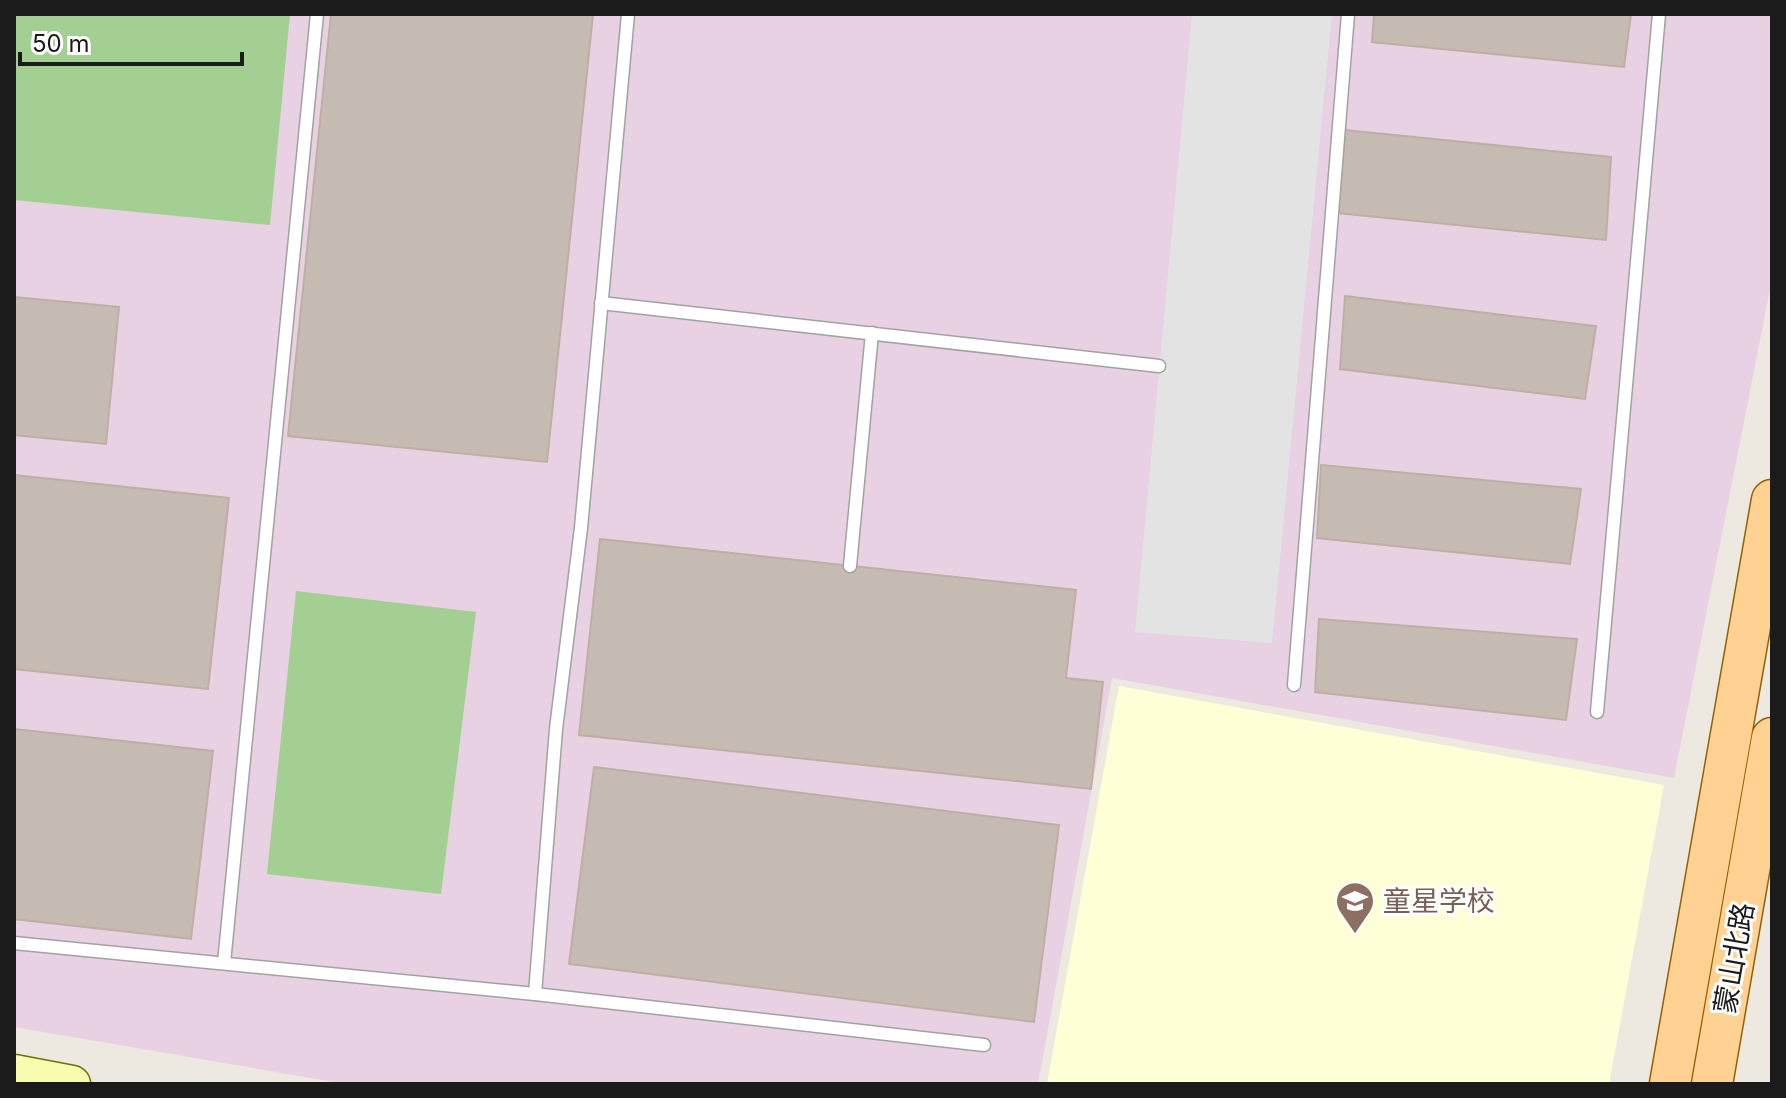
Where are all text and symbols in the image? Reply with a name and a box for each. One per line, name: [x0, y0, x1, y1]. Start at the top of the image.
scale bar: [20, 16, 242, 66]
text: 50 m: [32, 29, 90, 58]
school or university icon: 童星学校: [1334, 880, 1376, 935]
place label: 童星学校: [1383, 884, 1495, 918]
street label: 蒙山北路: [1708, 900, 1760, 1016]

